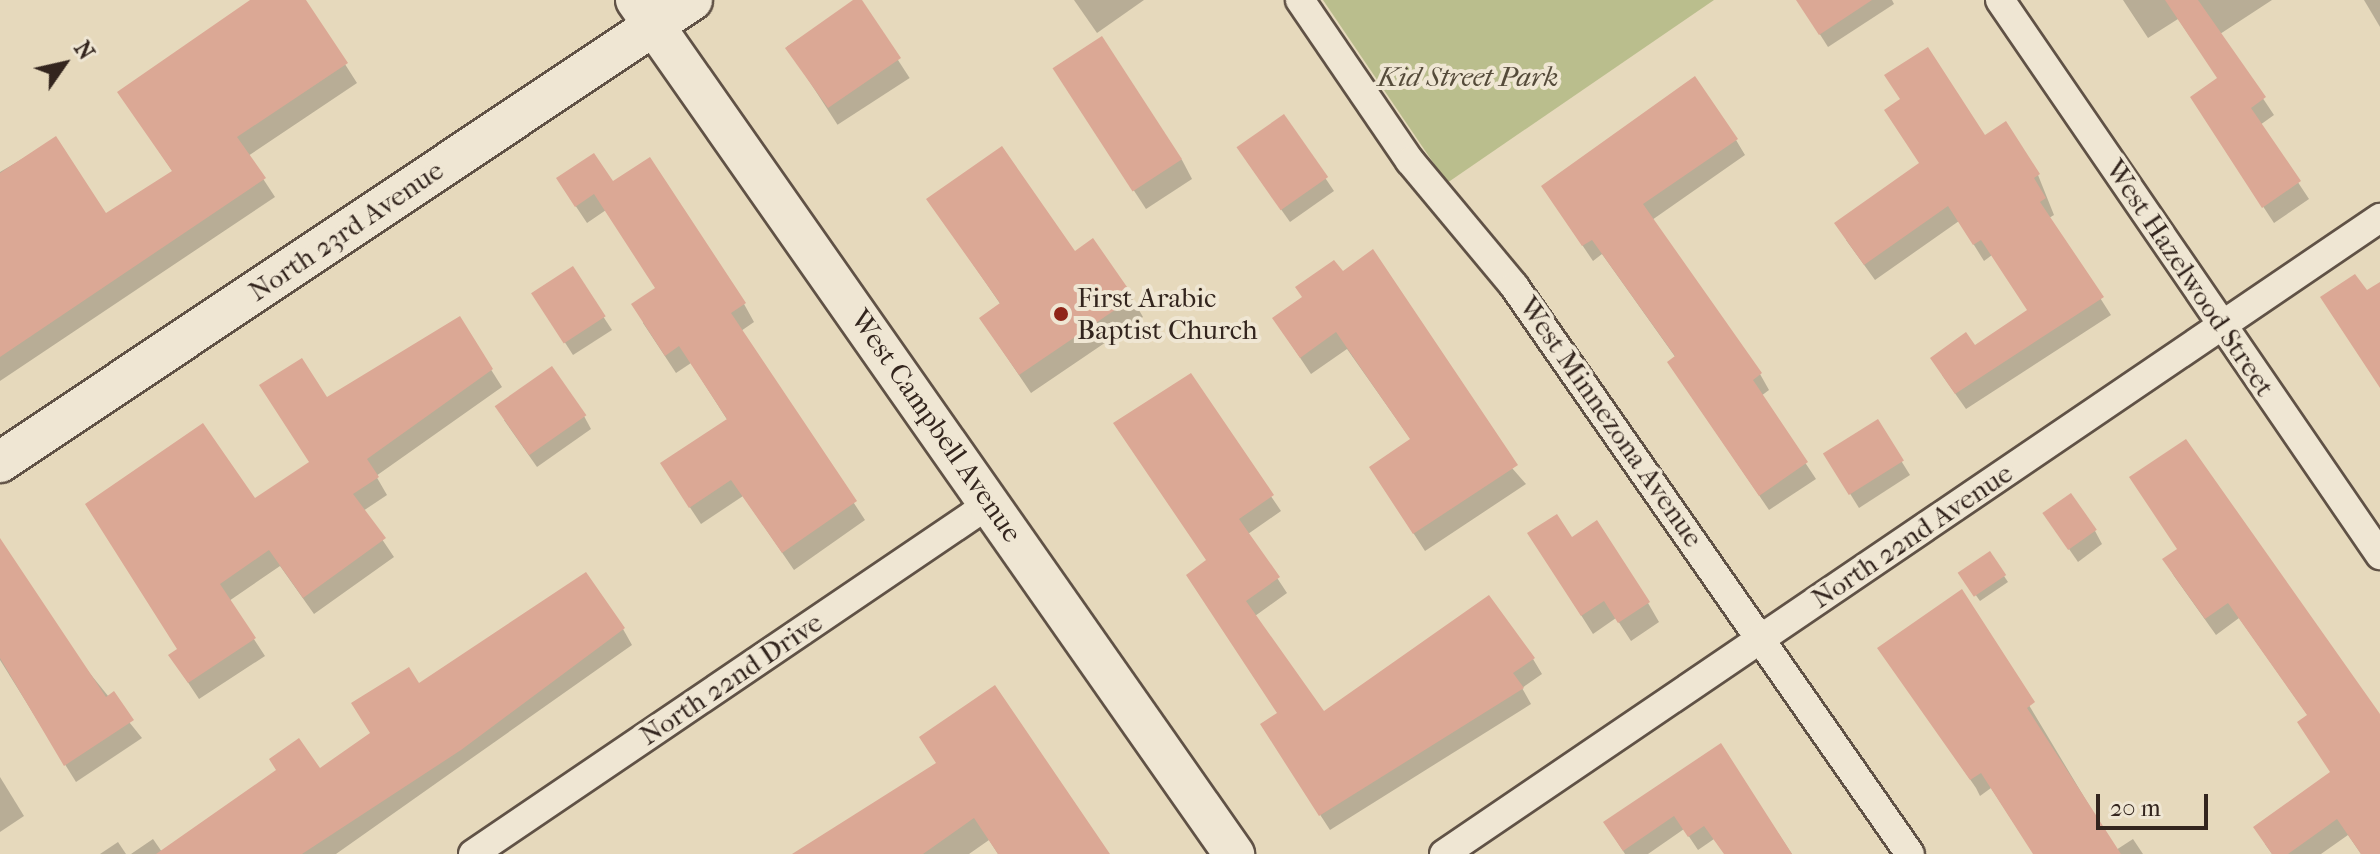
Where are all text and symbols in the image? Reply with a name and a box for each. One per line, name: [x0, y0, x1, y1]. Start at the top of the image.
north arrow: [24, 24, 104, 104]
text: N: [68, 36, 99, 65]
park label: Kid Street Park: [1378, 60, 1558, 94]
street label: North 23rd Avenue: [242, 153, 450, 309]
street label: West Hazelwood Street: [2098, 153, 2282, 403]
place label: First Arabic Baptist Church: [1077, 281, 1258, 347]
street label: West Minnezona Avenue: [1512, 290, 1710, 554]
street label: West Campbell Avenue: [843, 303, 1029, 549]
marker: First Arabic Baptist Church: [1052, 305, 1070, 323]
street label: North 22nd Avenue: [1805, 456, 2019, 616]
street label: North 22nd Drive: [633, 605, 829, 753]
scale bar: [2100, 778, 2212, 828]
text: 20 m: [2110, 794, 2161, 822]

